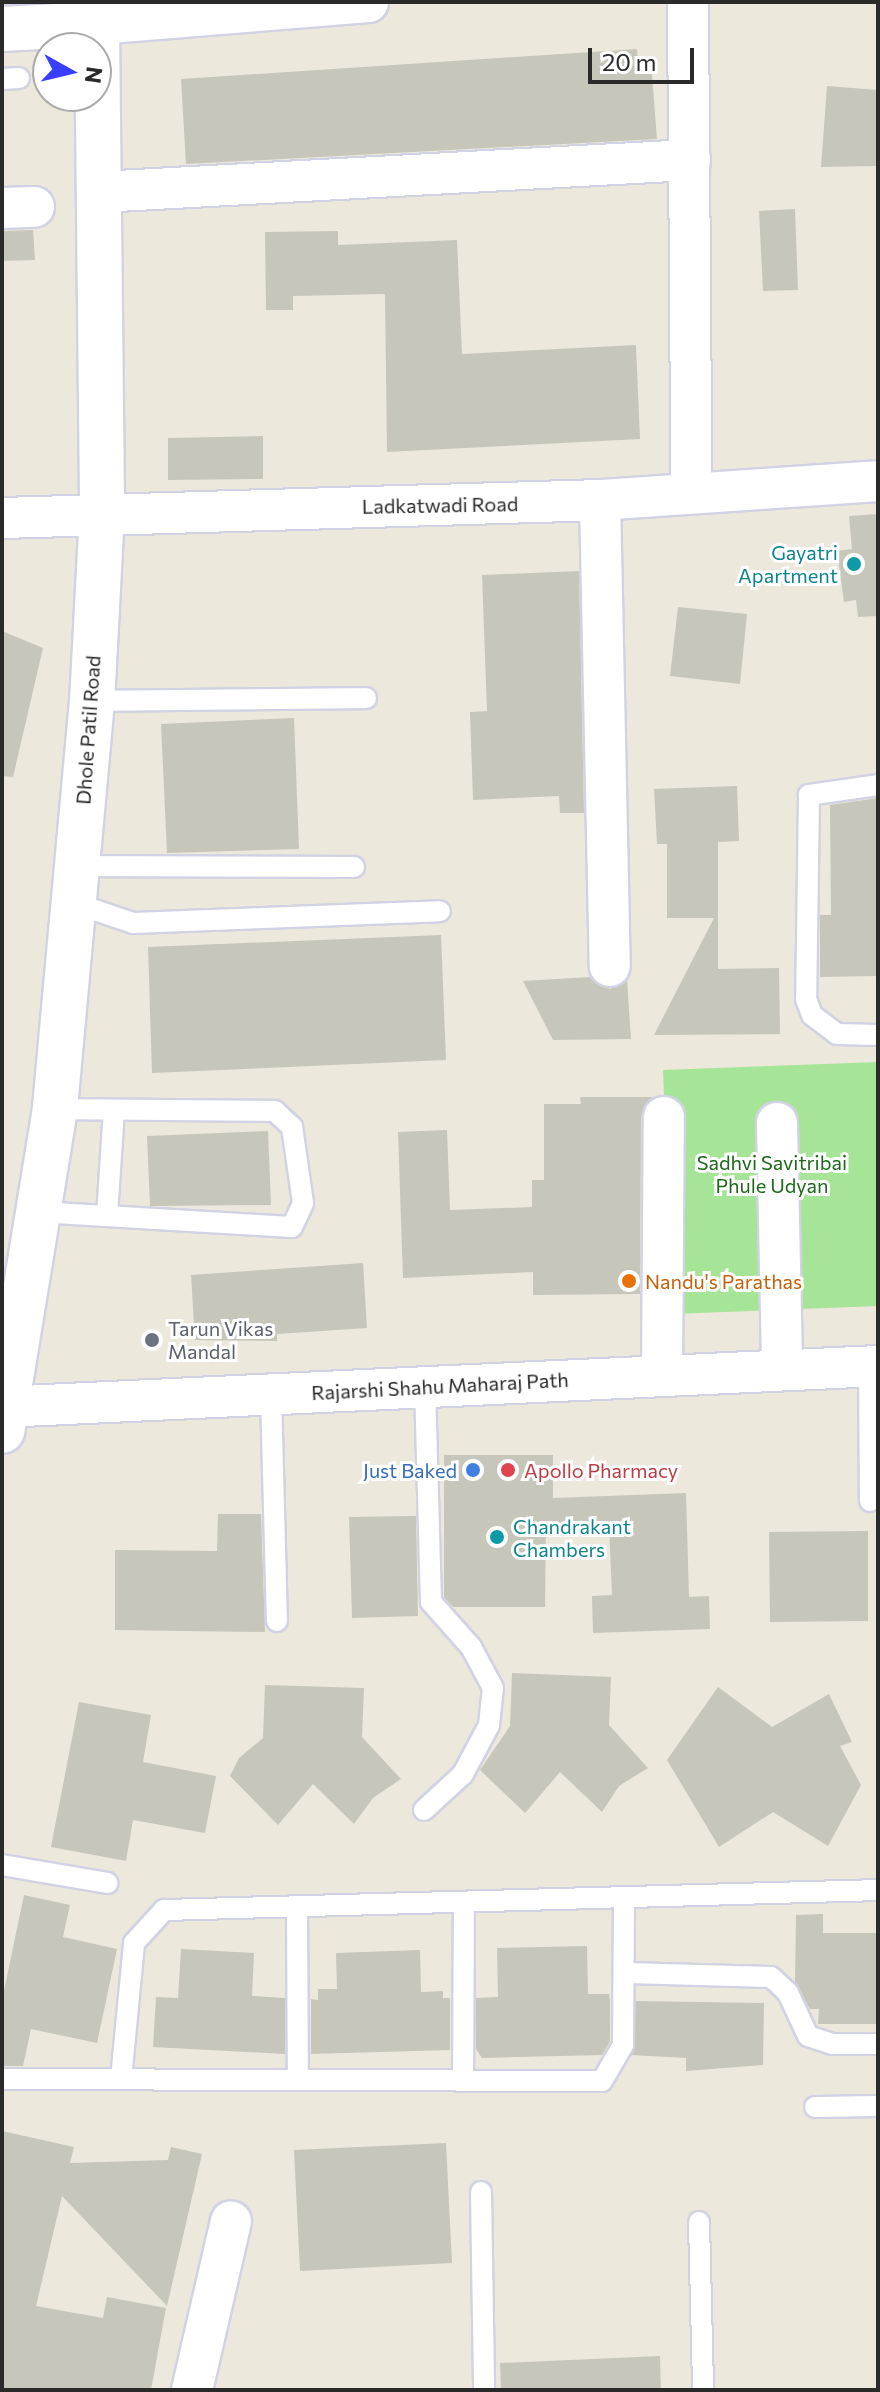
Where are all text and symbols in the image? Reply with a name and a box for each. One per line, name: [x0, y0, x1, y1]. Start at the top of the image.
north arrow: [32, 32, 112, 112]
scale bar: [592, 32, 698, 82]
text: 20 m: [602, 47, 656, 76]
text: N: [80, 65, 109, 85]
street label: Ladkatwadi Road: [362, 492, 518, 518]
place label: Gayatri Apartment: [738, 540, 838, 587]
marker: Gayatri Apartment: [845, 555, 863, 573]
street label: Dhole Patil Road: [71, 655, 105, 805]
park label: Sadhvi Savitribai Phule Udyan: [697, 1151, 847, 1198]
place label: Nandu's Parathas: [645, 1269, 802, 1293]
marker: Nandu's Parathas: [620, 1272, 638, 1290]
place label: Tarun Vikas Mandal: [168, 1316, 273, 1363]
marker: Tarun Vikas Mandal: [143, 1331, 161, 1349]
street label: Rajarshi Shahu Maharaj Path: [311, 1367, 569, 1405]
place label: Just Baked: [363, 1458, 457, 1482]
place label: Apollo Pharmacy: [524, 1458, 678, 1482]
marker: Just Baked: [464, 1461, 482, 1479]
marker: Apollo Pharmacy: [499, 1461, 517, 1479]
place label: Chandrakant Chambers: [513, 1514, 631, 1561]
marker: Chandrakant Chambers: [488, 1528, 506, 1546]

